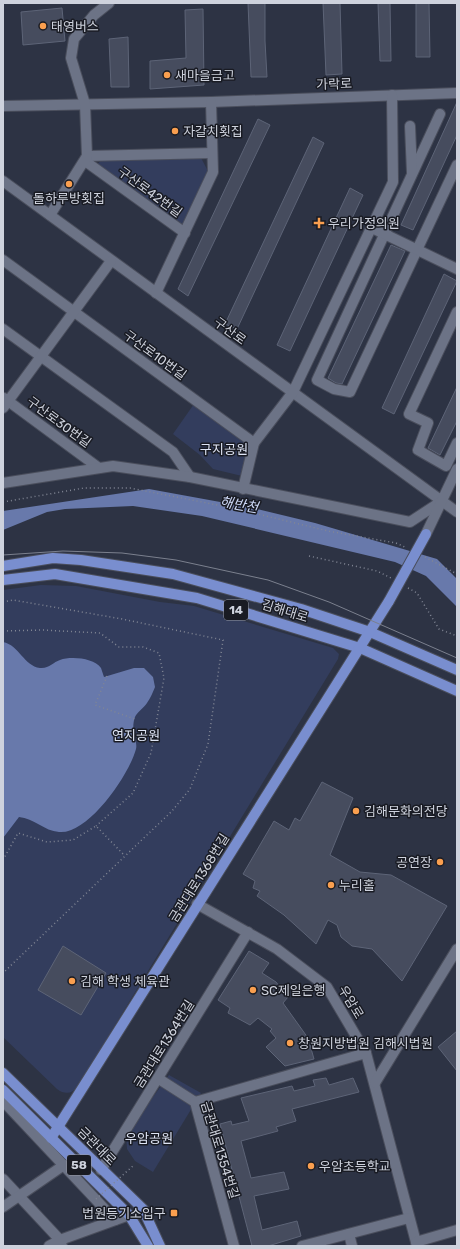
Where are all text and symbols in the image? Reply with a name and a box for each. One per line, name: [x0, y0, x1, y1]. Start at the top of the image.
place label: 태영버스: [51, 19, 99, 34]
marker: 태영버스: [38, 21, 48, 31]
place label: 새마을금고: [175, 68, 235, 83]
marker: 새마을금고: [162, 70, 172, 80]
street label: 가락로: [316, 76, 352, 92]
place label: 자갈치횟집: [183, 124, 243, 139]
marker: 자갈치횟집: [170, 126, 180, 136]
street label: 구산로42번길: [115, 164, 185, 220]
marker: 돌하루방횟집: [64, 179, 74, 189]
place label: 돌하루방횟집: [33, 191, 105, 206]
place label: 우리가정의원: [328, 216, 400, 231]
marker: 우리가정의원: [313, 217, 325, 229]
street label: 구산로: [211, 314, 249, 348]
street label: 구산로10번길: [121, 327, 189, 383]
street label: 구산로30번길: [24, 394, 94, 450]
park label: 구지공원: [200, 442, 248, 457]
water label: 해반천: [218, 493, 261, 517]
street label: 김해대로: [260, 597, 310, 625]
road number: 14: [224, 600, 248, 620]
park label: 연지공원: [112, 728, 160, 743]
place label: 김해문화의전당: [364, 804, 448, 819]
marker: 김해문화의전당: [351, 806, 361, 816]
street label: 금관대로1368번길: [166, 831, 232, 925]
place label: 공연장: [396, 855, 432, 870]
marker: 공연장: [435, 857, 445, 867]
place label: 누리홀: [339, 878, 375, 893]
marker: 누리홀: [326, 880, 336, 890]
place label: 김해 학생 체육관: [80, 974, 170, 989]
marker: 김해 학생 체육관: [67, 976, 77, 986]
place label: SC제일은행: [261, 983, 326, 998]
street label: 우암로: [335, 983, 367, 1021]
marker: SC제일은행: [248, 985, 258, 995]
street label: 금관대로1364번길: [131, 997, 197, 1091]
place label: 창원지방법원 김해시법원: [298, 1036, 433, 1051]
marker: 창원지방법원 김해시법원: [285, 1038, 295, 1048]
street label: 금관대로1354번길: [198, 1100, 242, 1200]
street label: 금관대로: [75, 1124, 119, 1168]
park label: 우암공원: [125, 1131, 173, 1146]
road number: 58: [67, 1155, 91, 1175]
place label: 우암초등학교: [319, 1159, 391, 1174]
marker: 우암초등학교: [306, 1161, 316, 1171]
place label: 법원등기소입구: [82, 1206, 166, 1221]
marker: 법원등기소입구: [169, 1208, 179, 1218]

